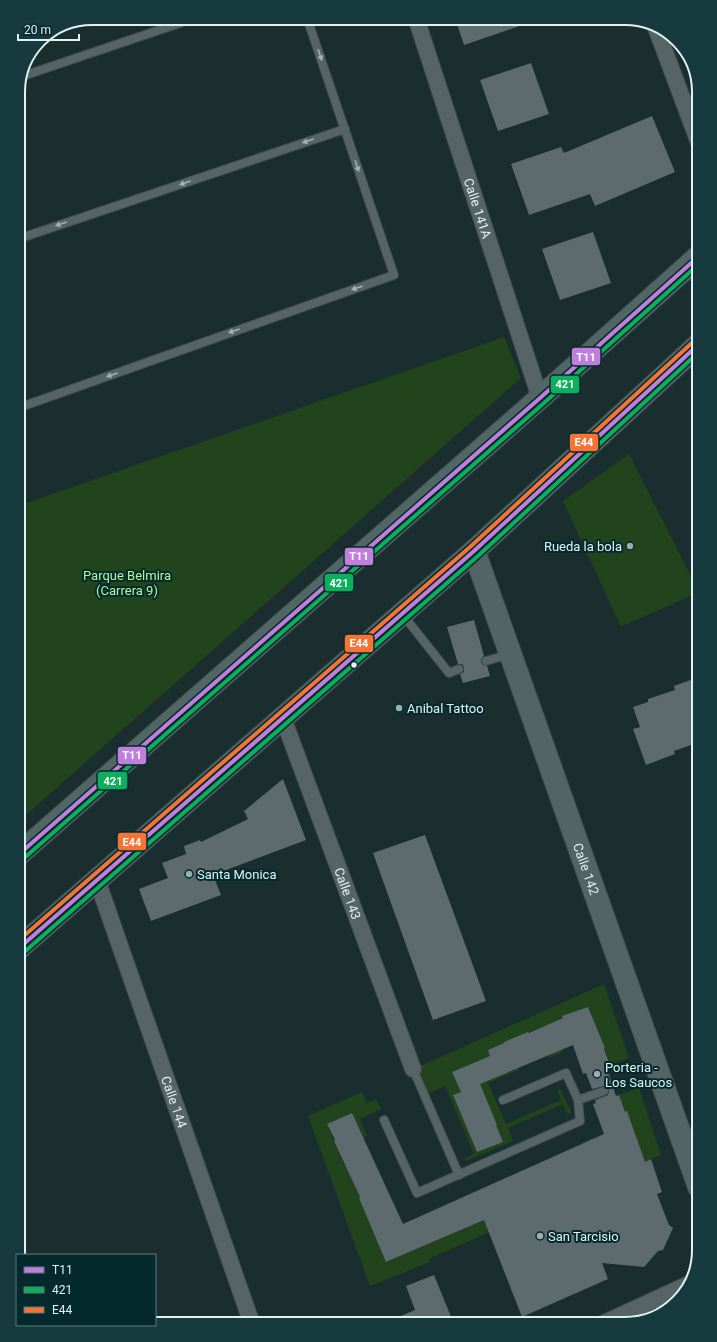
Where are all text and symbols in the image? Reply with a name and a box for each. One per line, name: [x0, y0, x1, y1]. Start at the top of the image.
scale bar: [18, 16, 79, 42]
text: 20 m: [24, 23, 51, 37]
one-way arrow: [317, 49, 323, 61]
one-way arrow: [302, 139, 314, 145]
one-way arrow: [354, 160, 360, 172]
street label: Calle 141A: [461, 176, 495, 241]
one-way arrow: [178, 180, 190, 186]
one-way arrow: [55, 222, 67, 228]
one-way arrow: [350, 285, 362, 291]
one-way arrow: [228, 329, 240, 335]
line badge: T11: [571, 347, 601, 366]
text: T11: [576, 351, 596, 364]
one-way arrow: [105, 372, 117, 378]
line badge: 421: [550, 375, 580, 394]
text: 421: [556, 378, 574, 391]
line badge: E44: [569, 433, 599, 452]
text: E44: [575, 436, 594, 449]
place label: Rueda la bola: [544, 539, 622, 554]
marker: Rueda la bola: [625, 541, 635, 551]
line badge: T11: [344, 547, 374, 566]
text: T11: [349, 550, 369, 563]
park label: Parque Belmira (Carrera 9): [83, 568, 171, 598]
line badge: 421: [324, 573, 354, 592]
text: 421: [330, 577, 348, 590]
line badge: E44: [344, 634, 374, 653]
text: E44: [350, 637, 369, 650]
unlabelled marker: [349, 660, 359, 670]
place label: Anibal Tattoo: [407, 701, 484, 716]
marker: Anibal Tattoo: [394, 703, 404, 713]
line badge: T11: [117, 746, 147, 765]
text: T11: [122, 749, 142, 762]
line badge: 421: [97, 771, 128, 790]
text: 421: [104, 775, 122, 788]
line badge: E44: [117, 832, 147, 851]
text: E44: [123, 836, 142, 849]
street label: Calle 142: [570, 841, 602, 897]
street label: Calle 143: [331, 866, 364, 921]
place label: Santa Monica: [197, 867, 277, 882]
marker: Santa Monica: [184, 869, 194, 879]
place label: Porteria - Los Saucos: [605, 1060, 673, 1090]
marker: Porteria - Los Saucos: [592, 1069, 602, 1079]
street label: Calle 144: [158, 1074, 190, 1131]
place label: San Tarcisio: [548, 1229, 619, 1244]
marker: San Tarcisio: [535, 1231, 545, 1241]
legend: [16, 1254, 156, 1326]
text: T11: [52, 1263, 73, 1277]
text: 421: [52, 1283, 72, 1297]
text: E44: [52, 1303, 73, 1317]

